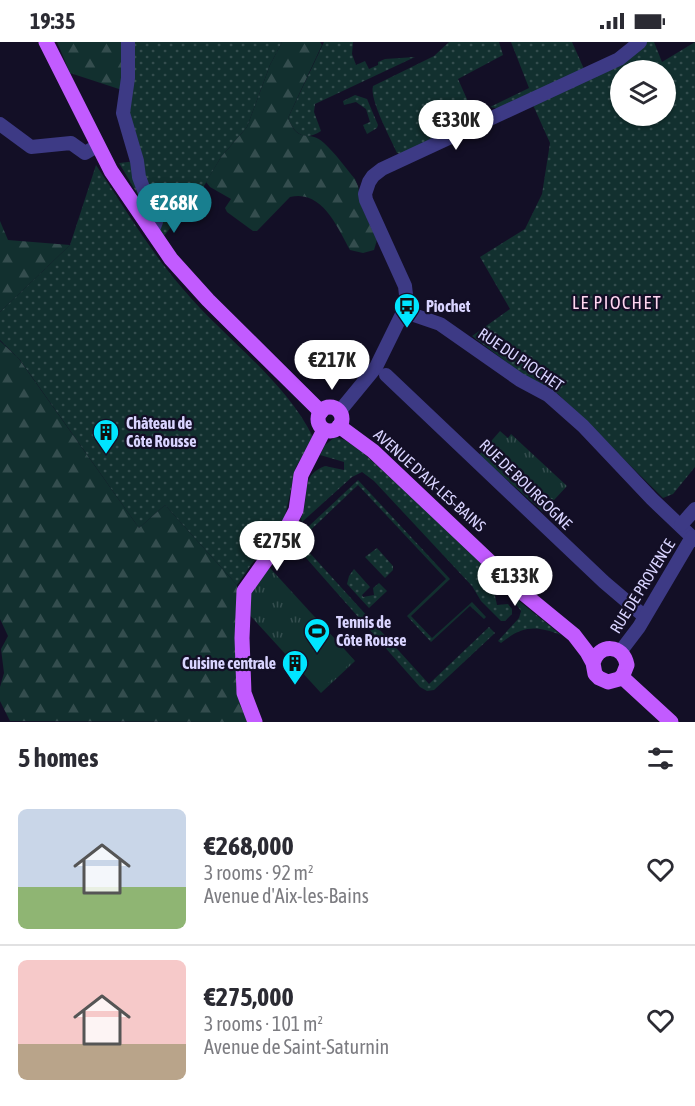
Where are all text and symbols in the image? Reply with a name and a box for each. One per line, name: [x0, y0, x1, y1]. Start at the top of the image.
text: 19:35: [30, 8, 75, 34]
map controls: [610, 60, 676, 126]
button: layers: [610, 60, 676, 126]
pin: €330K: [414, 100, 498, 151]
text: €330K: [433, 108, 480, 131]
pin: €268K: [132, 183, 216, 234]
text: €268K: [151, 191, 198, 214]
bus stop icon: Piochet: [392, 291, 422, 329]
district label: LE PIOCHET: [572, 292, 662, 313]
place label: Piochet: [426, 297, 471, 315]
street label: RUE DU PIOCHET: [475, 324, 567, 394]
pin: €217K: [290, 340, 374, 391]
text: €217K: [309, 348, 356, 371]
place label: Château de Côte Rousse: [126, 414, 196, 450]
building icon: Château de Côte Rousse: [91, 417, 121, 455]
street label: AVENUE D'AIX-LES-BAINS: [370, 425, 490, 535]
street label: RUE DE BOURGOGNE: [476, 435, 576, 533]
pin: €275K: [235, 521, 319, 572]
text: €275K: [254, 529, 301, 552]
street label: RUE DE PROVENCE: [606, 536, 678, 636]
pin: €133K: [473, 556, 557, 607]
text: €133K: [492, 564, 539, 587]
place label: Tennis de Côte Rousse: [336, 613, 406, 649]
sports icon: Tennis de Côte Rousse: [302, 616, 332, 654]
building icon: Cuisine centrale: [280, 648, 310, 686]
place label: Cuisine centrale: [182, 654, 276, 672]
icon: filters: [644, 742, 677, 775]
text: 5 homes: [18, 743, 98, 773]
text: €268,000: [204, 831, 294, 861]
icon: home: [66, 833, 138, 905]
icon: heart: [644, 853, 677, 886]
text: 3 rooms · 92 m²: [204, 861, 314, 884]
text: Avenue d'Aix-les-Bains: [204, 884, 369, 907]
text: €275,000: [204, 982, 294, 1012]
icon: home: [66, 984, 138, 1056]
icon: heart: [644, 1004, 677, 1037]
text: 3 rooms · 101 m²: [204, 1012, 323, 1035]
text: Avenue de Saint-Saturnin: [204, 1035, 389, 1058]

